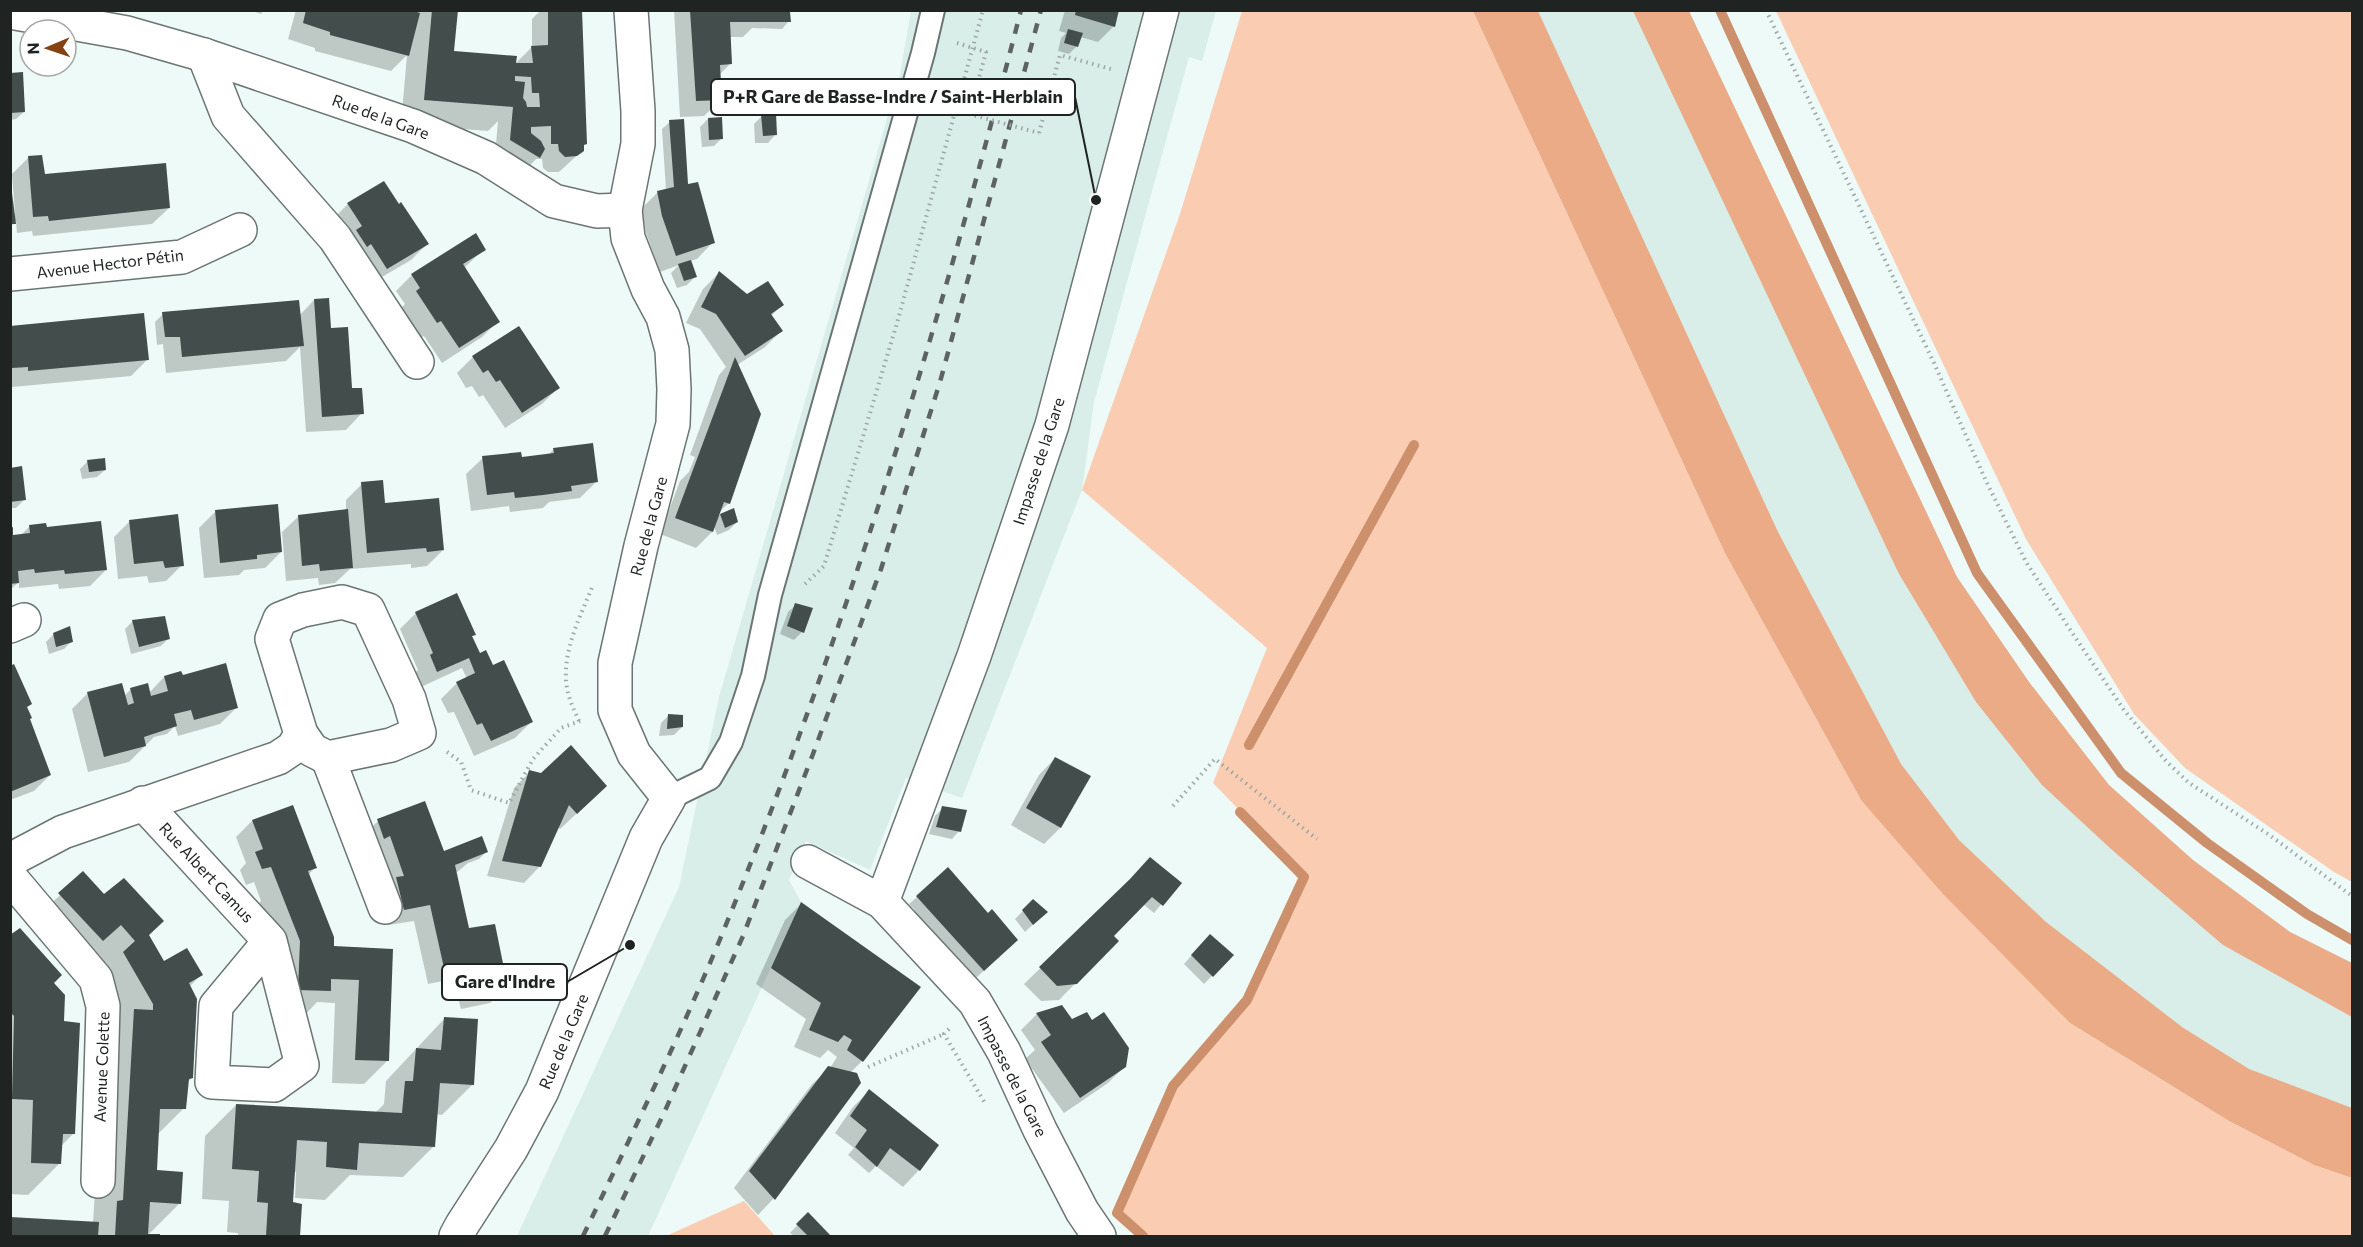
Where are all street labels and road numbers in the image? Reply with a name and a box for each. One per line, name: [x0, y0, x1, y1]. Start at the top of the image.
street label: Rue de la Gare: [330, 90, 432, 142]
street label: Avenue Hector Pétin: [35, 245, 185, 281]
street label: Impasse de la Gare: [1008, 395, 1068, 527]
street label: Rue de la Gare: [626, 474, 670, 578]
street label: Rue Albert Camus: [156, 818, 258, 926]
street label: Rue de la Gare: [534, 990, 592, 1092]
street label: Avenue Colette: [90, 1011, 112, 1123]
street label: Impasse de la Gare: [974, 1012, 1052, 1140]

